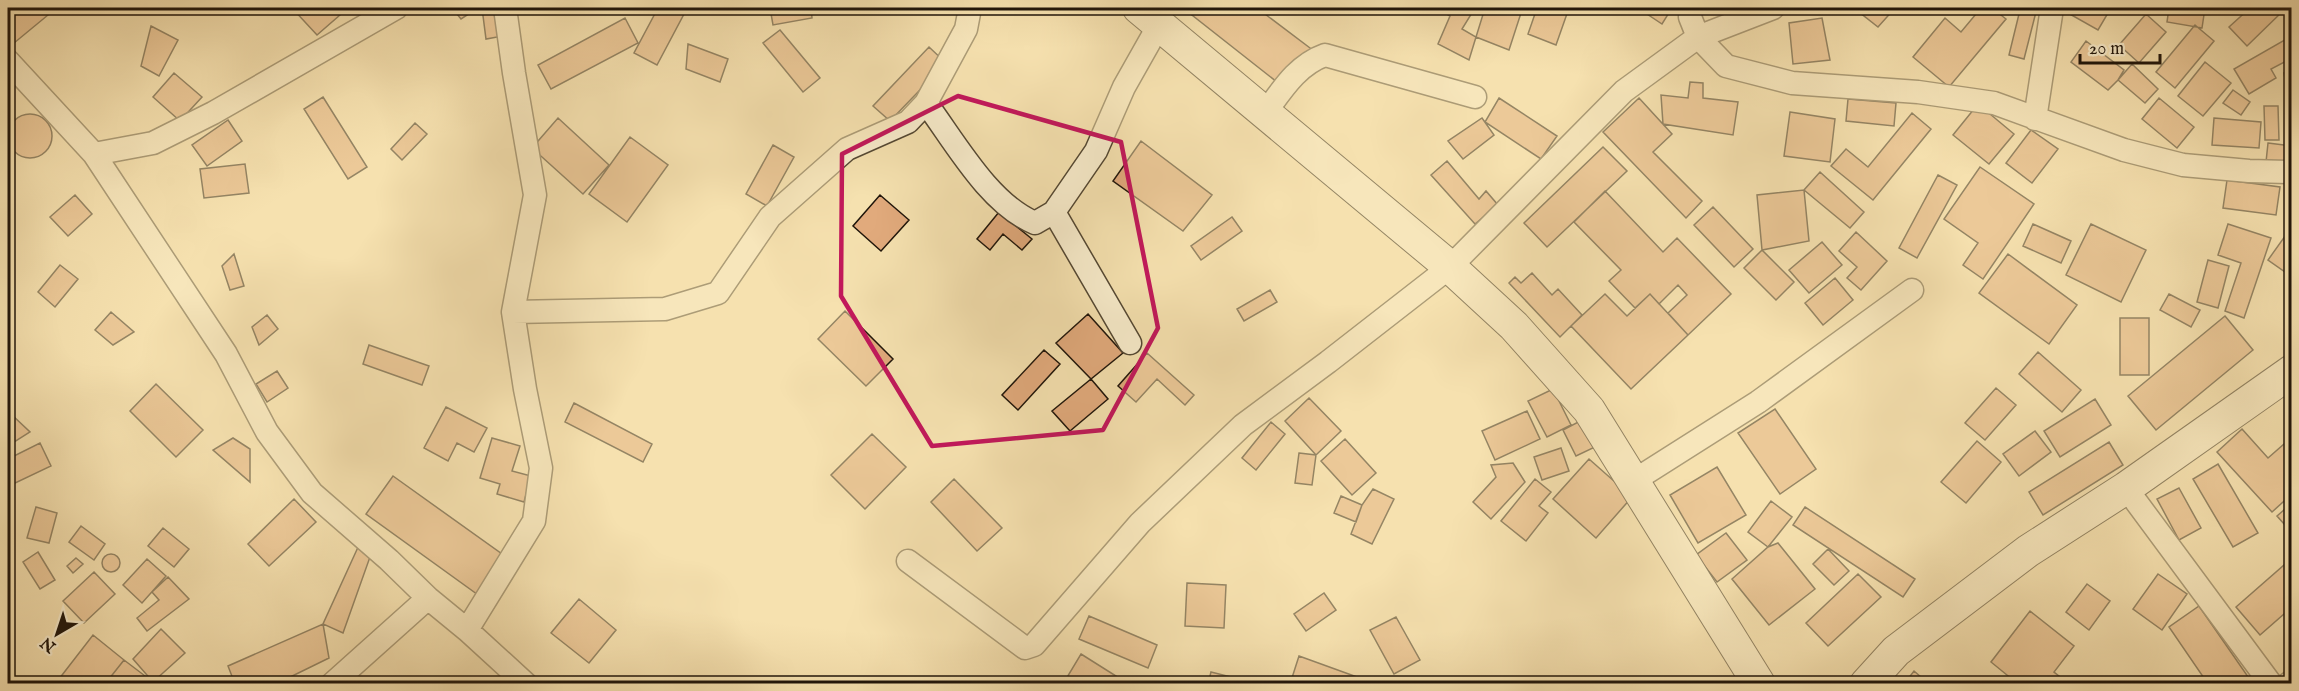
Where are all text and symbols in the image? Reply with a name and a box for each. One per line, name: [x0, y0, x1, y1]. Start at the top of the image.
scale bar: [2080, 27, 2160, 65]
text: 20 m: [2089, 38, 2124, 61]
north arrow: [27, 604, 87, 664]
text: N: [37, 632, 61, 657]

